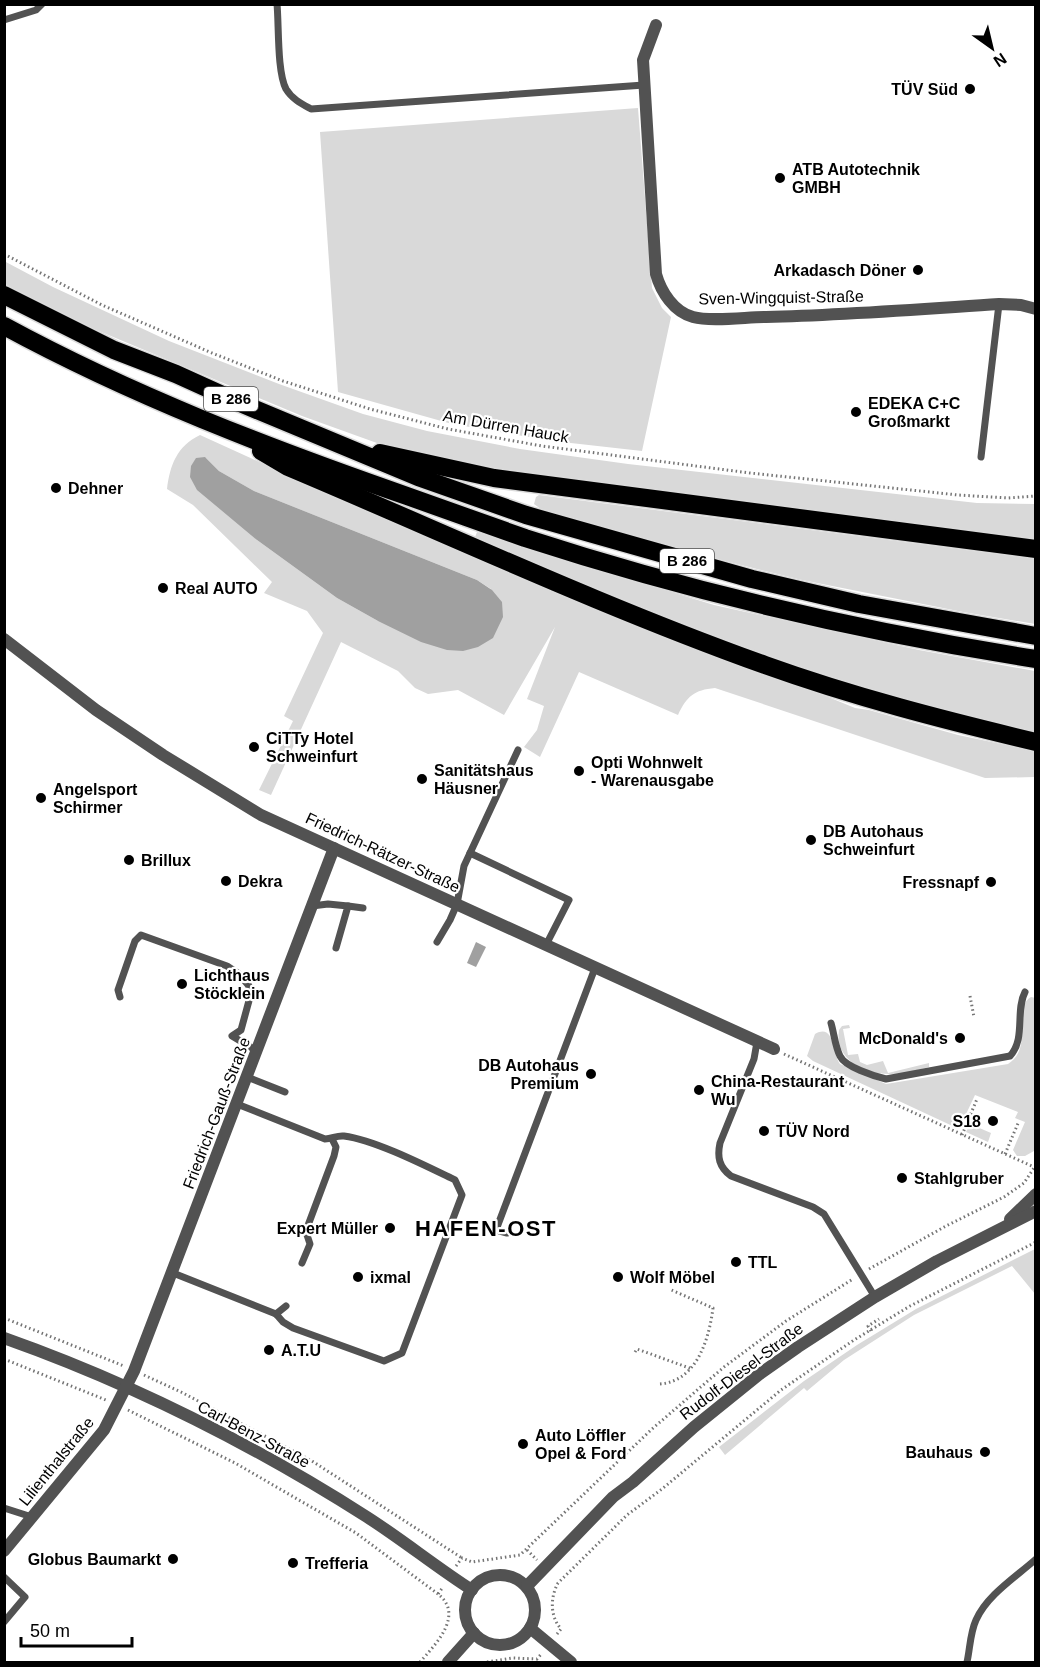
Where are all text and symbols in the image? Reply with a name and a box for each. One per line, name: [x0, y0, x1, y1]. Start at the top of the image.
north arrow: [962, 18, 1022, 78]
text: N: [991, 50, 1010, 70]
place label: TÜV Süd: [891, 80, 958, 98]
marker: TÜV Süd: [963, 82, 977, 96]
place label: ATB Autotechnik GMBH: [792, 161, 920, 196]
marker: ATB Autotechnik GMBH: [773, 171, 787, 185]
place label: Arkadasch Döner: [774, 262, 906, 279]
marker: Arkadasch Döner: [911, 263, 925, 277]
street label: Sven-Wingquist-Straße: [698, 288, 864, 307]
road number: B 286: [204, 387, 258, 411]
place label: EDEKA C+C Großmarkt: [868, 395, 961, 430]
marker: EDEKA C+C Großmarkt: [849, 405, 863, 419]
street label: Am Dürren Hauck: [442, 407, 571, 446]
place label: Dehner: [68, 480, 123, 497]
marker: Dehner: [49, 481, 63, 495]
road number: B 286: [660, 549, 714, 573]
place label: Real AUTO: [175, 580, 258, 597]
marker: Real AUTO: [156, 581, 170, 595]
place label: CiTTy Hotel Schweinfurt: [266, 730, 358, 765]
marker: CiTTy Hotel Schweinfurt: [247, 740, 261, 754]
place label: Opti Wohnwelt - Warenausgabe: [591, 754, 714, 789]
place label: Sanitätshaus Häusner: [434, 762, 534, 797]
marker: Opti Wohnwelt - Warenausgabe: [572, 764, 586, 778]
marker: Sanitätshaus Häusner: [415, 772, 429, 786]
place label: Angelsport Schirmer: [53, 781, 138, 816]
marker: Angelsport Schirmer: [34, 791, 48, 805]
street label: Friedrich-Rätzer-Straße: [303, 809, 463, 896]
place label: DB Autohaus Schweinfurt: [823, 823, 924, 858]
marker: DB Autohaus Schweinfurt: [804, 833, 818, 847]
place label: Brillux: [141, 852, 191, 869]
marker: Brillux: [122, 853, 136, 867]
place label: Dekra: [238, 873, 283, 890]
marker: Dekra: [219, 874, 233, 888]
place label: Fressnapf: [903, 874, 980, 891]
marker: Fressnapf: [984, 875, 998, 889]
place label: Lichthaus Stöcklein: [194, 967, 270, 1002]
marker: Lichthaus Stöcklein: [175, 977, 189, 991]
place label: McDonald's: [859, 1030, 948, 1047]
marker: McDonald's: [953, 1031, 967, 1045]
street label: Friedrich-Gauß-Straße: [180, 1035, 253, 1191]
place label: DB Autohaus Premium: [478, 1057, 579, 1092]
marker: DB Autohaus Premium: [584, 1067, 598, 1081]
place label: China-Restaurant Wu: [711, 1073, 845, 1108]
marker: China-Restaurant Wu: [692, 1083, 706, 1097]
place label: S18: [953, 1113, 981, 1130]
marker: S18: [986, 1114, 1000, 1128]
place label: TÜV Nord: [776, 1122, 850, 1140]
marker: TÜV Nord: [757, 1124, 771, 1138]
place label: Stahlgruber: [914, 1170, 1004, 1187]
marker: Stahlgruber: [895, 1171, 909, 1185]
district label: HAFEN-OST: [415, 1216, 557, 1241]
place label: Expert Müller: [277, 1220, 378, 1237]
marker: Expert Müller: [383, 1221, 397, 1235]
place label: TTL: [748, 1254, 778, 1271]
marker: TTL: [729, 1255, 743, 1269]
place label: ixmal: [370, 1269, 411, 1286]
place label: Wolf Möbel: [630, 1269, 715, 1286]
marker: ixmal: [351, 1270, 365, 1284]
marker: Wolf Möbel: [611, 1270, 625, 1284]
street label: Rudolf-Diesel-Straße: [677, 1320, 806, 1423]
place label: A.T.U: [281, 1342, 321, 1359]
marker: A.T.U: [262, 1343, 276, 1357]
street label: Carl-Benz-Straße: [195, 1398, 313, 1471]
street label: Lilienthalstraße: [16, 1414, 97, 1509]
place label: Auto Löffler Opel & Ford: [535, 1427, 627, 1462]
marker: Auto Löffler Opel & Ford: [516, 1437, 530, 1451]
place label: Bauhaus: [905, 1444, 973, 1461]
marker: Bauhaus: [978, 1445, 992, 1459]
place label: Globus Baumarkt: [28, 1551, 162, 1568]
marker: Globus Baumarkt: [166, 1552, 180, 1566]
place label: Trefferia: [305, 1555, 368, 1572]
marker: Trefferia: [286, 1556, 300, 1570]
scale bar: [21, 1610, 132, 1648]
text: 50 m: [30, 1621, 70, 1641]

